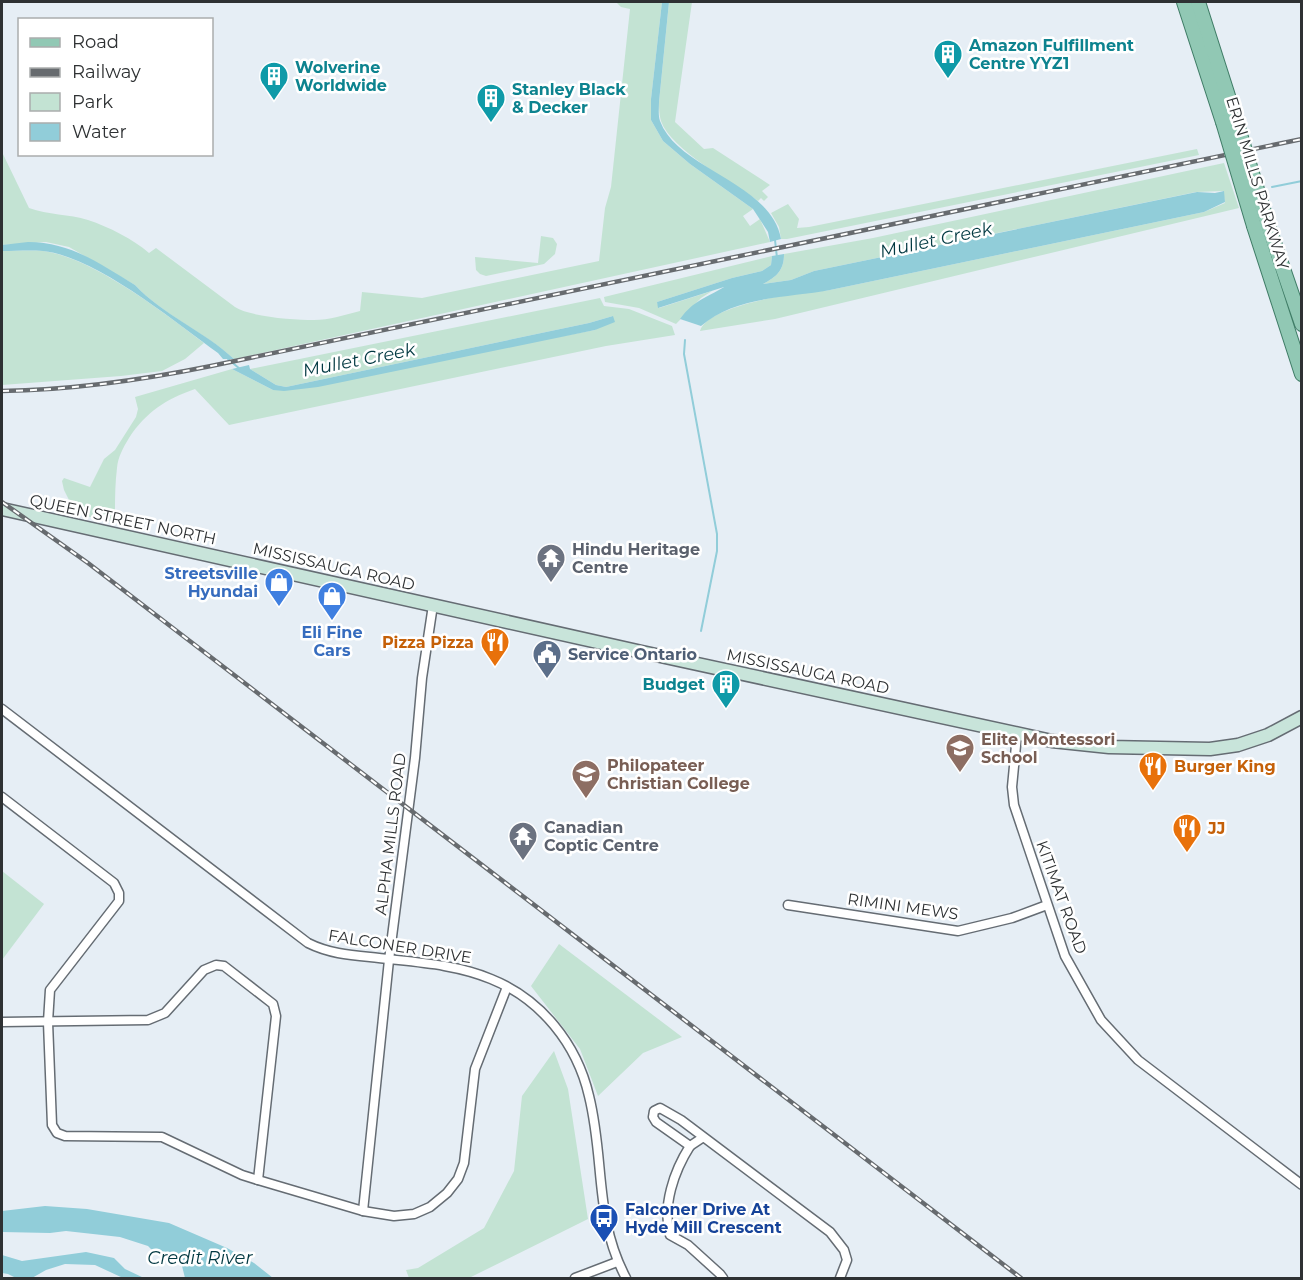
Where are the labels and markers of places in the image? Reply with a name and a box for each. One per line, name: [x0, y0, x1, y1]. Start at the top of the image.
place label: Amazon Fulfillment Centre YYZ1: [968, 36, 1134, 73]
building icon: Amazon Fulfillment Centre YYZ1: [932, 38, 964, 80]
place label: Wolverine Worldwide: [295, 58, 387, 95]
building icon: Wolverine Worldwide: [258, 60, 290, 102]
place label: Stanley Black & Decker: [512, 80, 626, 117]
building icon: Stanley Black & Decker: [475, 82, 507, 124]
place label: Hindu Heritage Centre: [572, 540, 700, 577]
temple icon: Hindu Heritage Centre: [535, 542, 567, 584]
place label: Streetsville Hyundai: [164, 564, 258, 601]
shop icon: Streetsville Hyundai: [263, 566, 295, 608]
shop icon: Eli Fine Cars: [316, 580, 348, 622]
place label: Eli Fine Cars: [301, 623, 363, 660]
restaurant icon: Pizza Pizza: [479, 626, 511, 668]
place label: Pizza Pizza: [382, 633, 474, 652]
public building icon: Service Ontario: [531, 638, 563, 680]
place label: Service Ontario: [568, 645, 697, 664]
building icon: Budget: [710, 668, 742, 710]
place label: Budget: [642, 675, 705, 694]
place label: Elite Montessori School: [981, 730, 1115, 767]
school or university icon: Elite Montessori School: [944, 732, 976, 774]
restaurant icon: Burger King: [1137, 750, 1169, 792]
place label: Philopateer Christian College: [607, 756, 750, 793]
place label: Burger King: [1174, 757, 1276, 776]
school or university icon: Philopateer Christian College: [570, 758, 602, 800]
restaurant icon: JJ: [1171, 812, 1203, 854]
place label: Canadian Coptic Centre: [544, 818, 659, 855]
place label: JJ: [1207, 819, 1225, 838]
temple icon: Canadian Coptic Centre: [507, 820, 539, 862]
place label: Falconer Drive At Hyde Mill Crescent: [625, 1200, 782, 1237]
bus stop icon: Falconer Drive At Hyde Mill Crescent: [588, 1202, 620, 1244]

